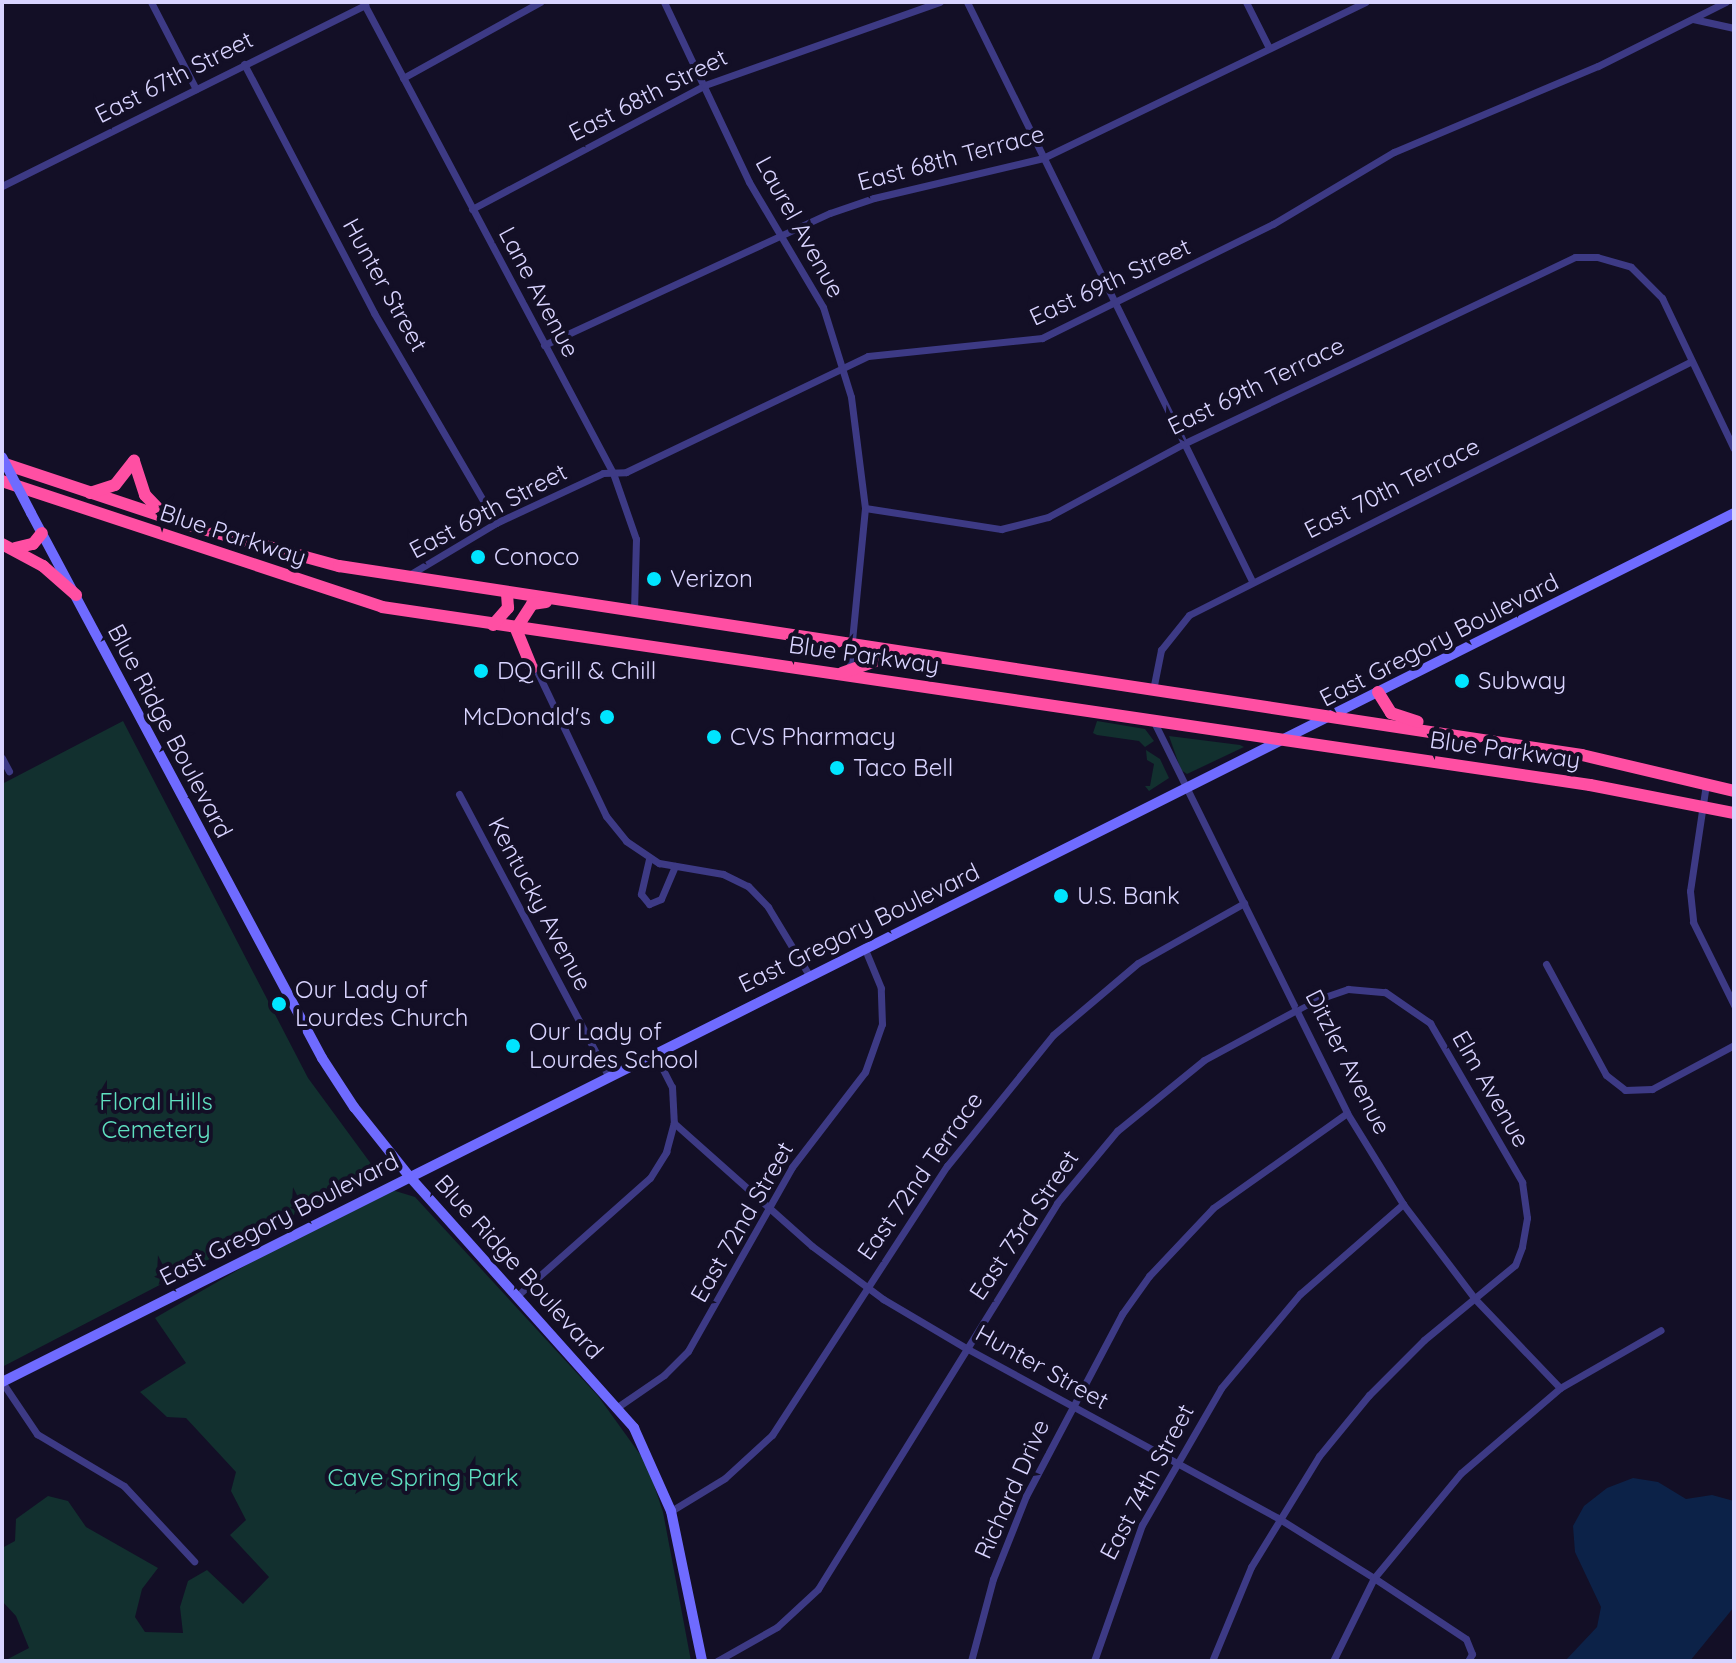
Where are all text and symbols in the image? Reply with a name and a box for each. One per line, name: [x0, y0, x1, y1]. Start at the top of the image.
street label: East 67th Street: [90, 25, 258, 129]
street label: East 68th Street: [564, 43, 732, 147]
street label: East 68th Terrace: [854, 119, 1048, 197]
street label: Laurel Avenue: [749, 151, 851, 303]
street label: Hunter Street: [337, 213, 433, 357]
street label: Lane Avenue: [493, 222, 585, 362]
street label: East 69th Street: [1025, 232, 1195, 332]
street label: East 69th Terrace: [1163, 331, 1349, 441]
street label: East 70th Terrace: [1300, 431, 1484, 545]
street label: East 69th Street: [404, 457, 572, 565]
street label: Blue Parkway: [156, 498, 310, 572]
place label: Conoco: [494, 543, 579, 571]
marker: Conoco: [469, 548, 487, 566]
place label: Verizon: [670, 565, 753, 593]
street label: East Gregory Boulevard: [1315, 567, 1563, 713]
marker: Verizon: [645, 570, 663, 588]
street label: Blue Ridge Boulevard: [101, 619, 239, 843]
street label: Blue Parkway: [787, 630, 941, 680]
place label: DQ Grill & Chill: [497, 657, 656, 685]
marker: DQ Grill & Chill: [472, 662, 490, 680]
place label: Subway: [1478, 667, 1566, 695]
marker: Subway: [1453, 672, 1471, 690]
place label: McDonald's: [463, 703, 591, 731]
marker: McDonald's: [598, 708, 616, 726]
place label: CVS Pharmacy: [730, 723, 896, 751]
street label: Blue Parkway: [1428, 725, 1582, 775]
marker: CVS Pharmacy: [705, 728, 723, 746]
place label: Taco Bell: [853, 754, 953, 782]
marker: Taco Bell: [828, 759, 846, 777]
street label: Kentucky Avenue: [482, 812, 598, 996]
street label: East Gregory Boulevard: [734, 857, 984, 999]
place label: U.S. Bank: [1077, 882, 1180, 910]
marker: U.S. Bank: [1052, 887, 1070, 905]
place label: Our Lady of Lourdes Church: [295, 976, 468, 1032]
street label: Ditzler Avenue: [1299, 985, 1397, 1139]
marker: Our Lady of Lourdes Church: [270, 995, 288, 1013]
place label: Our Lady of Lourdes School: [529, 1018, 699, 1074]
street label: Elm Avenue: [1446, 1026, 1536, 1152]
marker: Our Lady of Lourdes School: [504, 1037, 522, 1055]
street label: East 72nd Terrace: [851, 1086, 989, 1266]
park label: Floral Hills Cemetery: [99, 1088, 213, 1144]
street label: East 72nd Street: [684, 1137, 800, 1307]
street label: East 73rd Street: [963, 1145, 1085, 1305]
street label: East Gregory Boulevard: [155, 1146, 403, 1292]
street label: Blue Ridge Boulevard: [429, 1169, 609, 1365]
street label: Hunter Street: [970, 1319, 1114, 1415]
street label: East 74th Street: [1094, 1399, 1200, 1565]
street label: Richard Drive: [968, 1415, 1056, 1563]
park label: Cave Spring Park: [327, 1464, 519, 1492]

